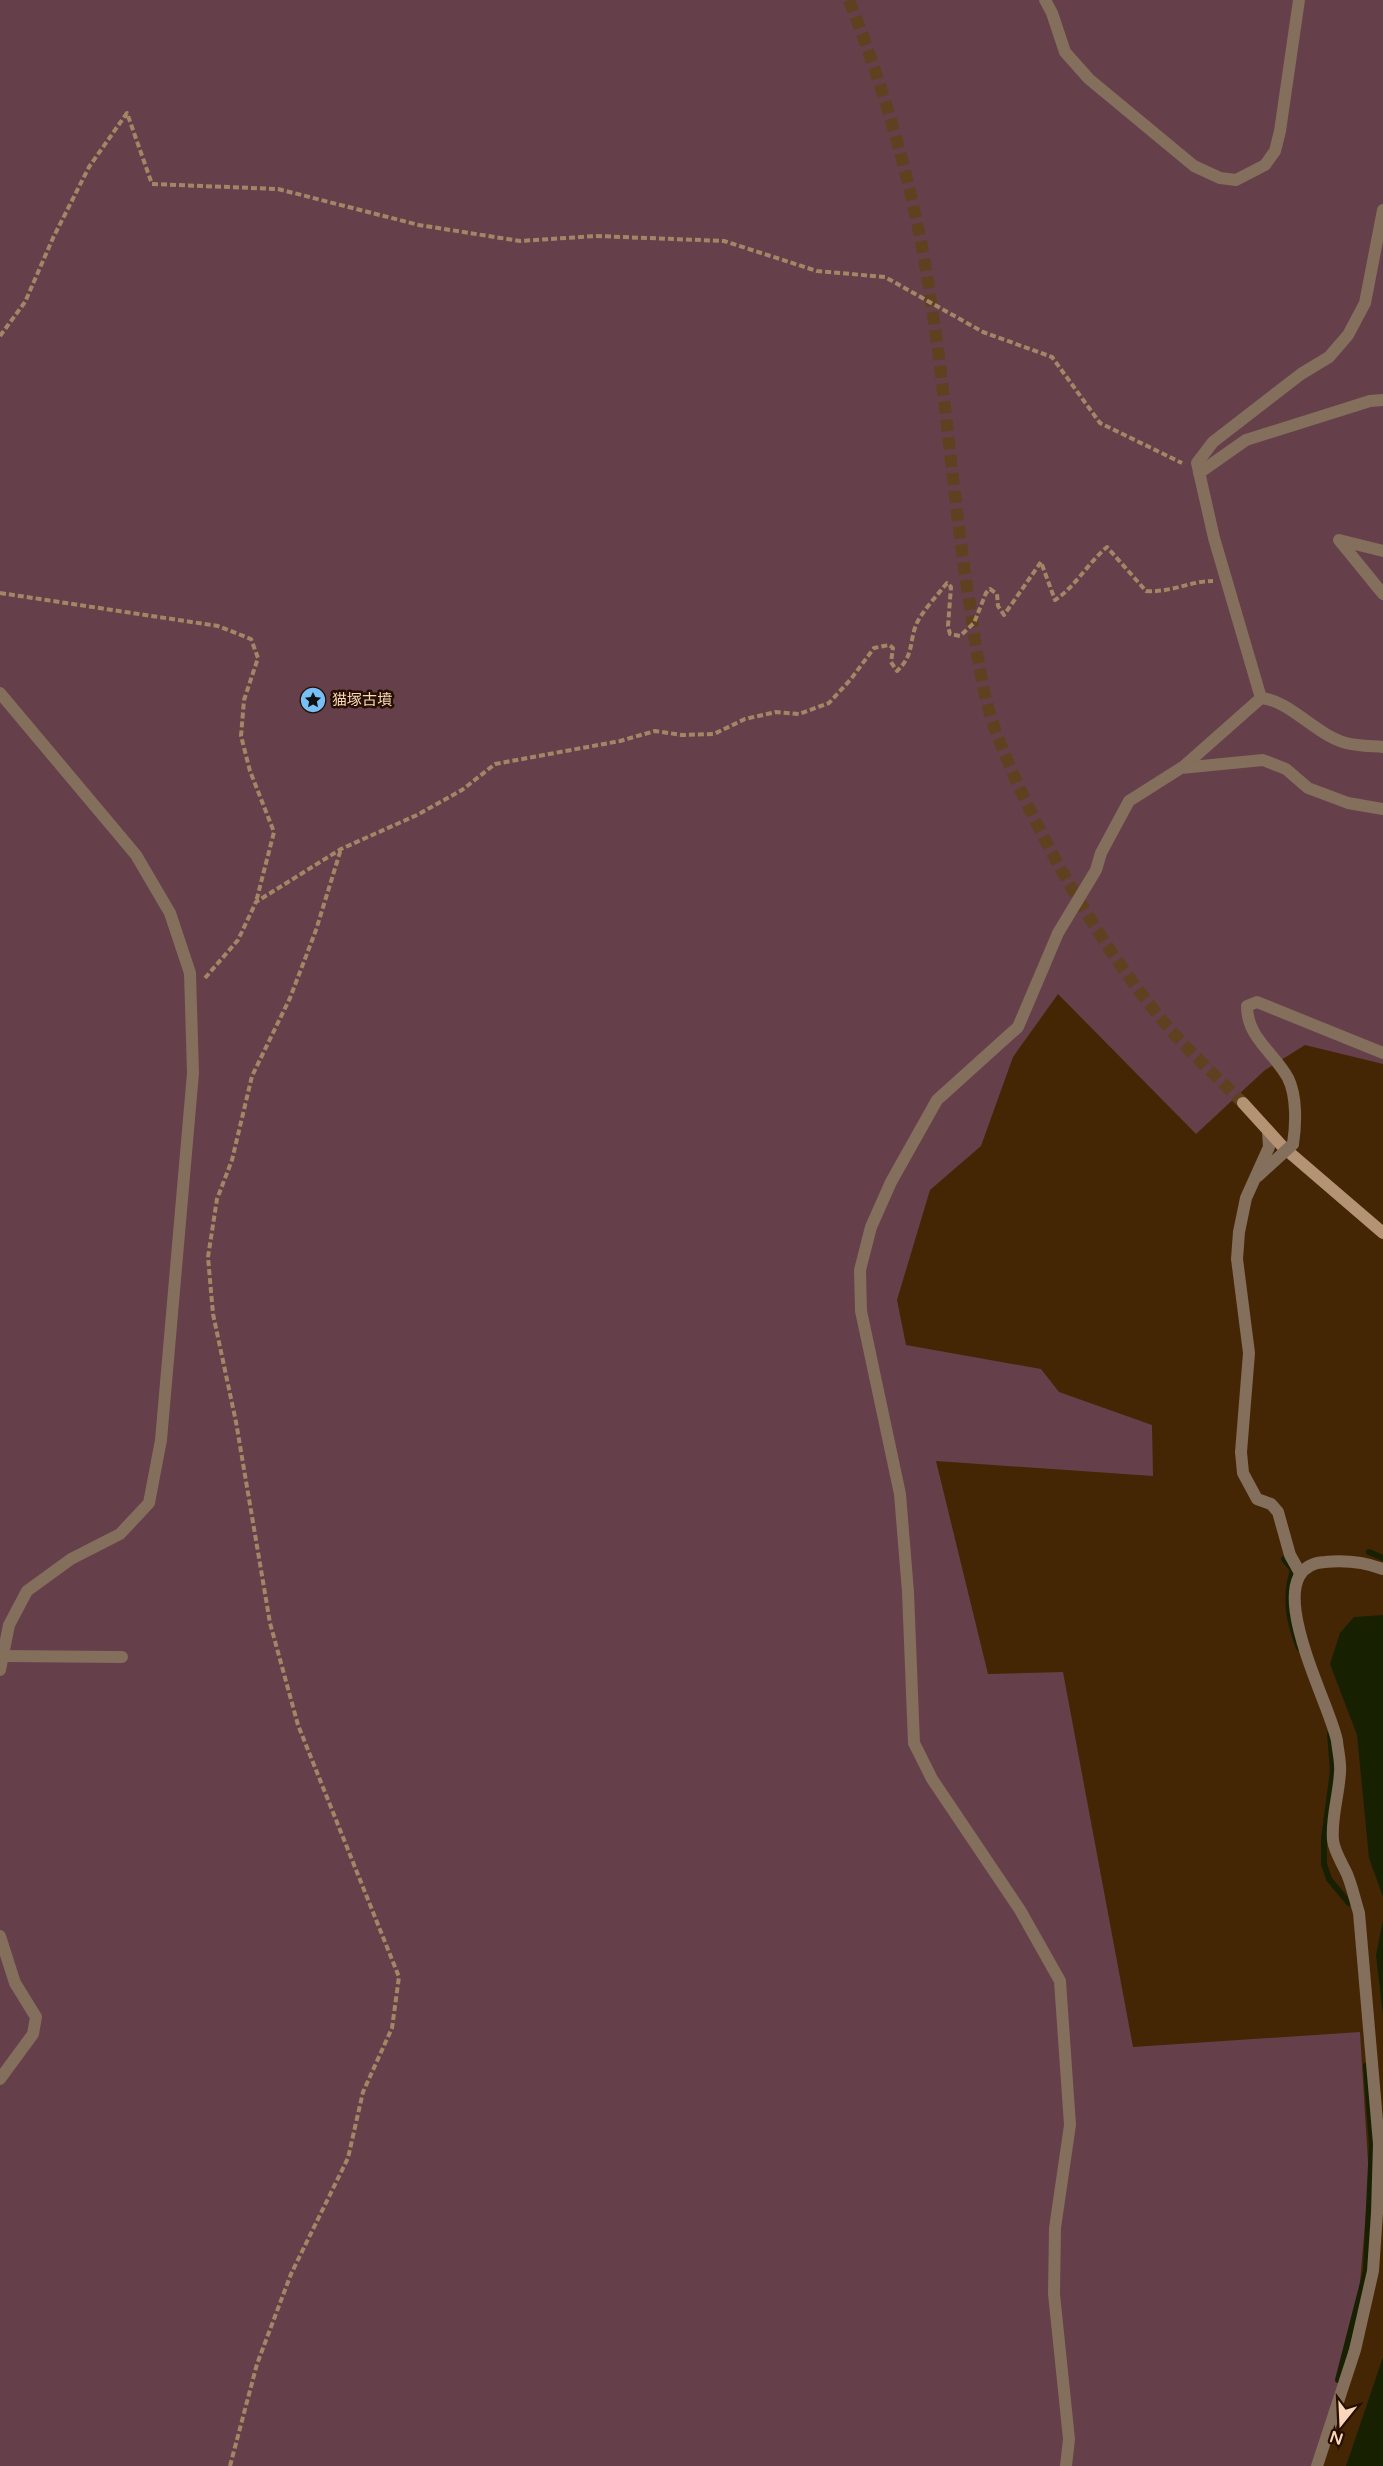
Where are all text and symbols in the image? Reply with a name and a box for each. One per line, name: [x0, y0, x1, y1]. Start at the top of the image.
place icon: 猫塚古墳: [298, 685, 328, 715]
place label: 猫塚古墳: [332, 691, 392, 709]
north arrow: [1311, 2394, 1371, 2454]
text: N: [1327, 2426, 1346, 2449]

